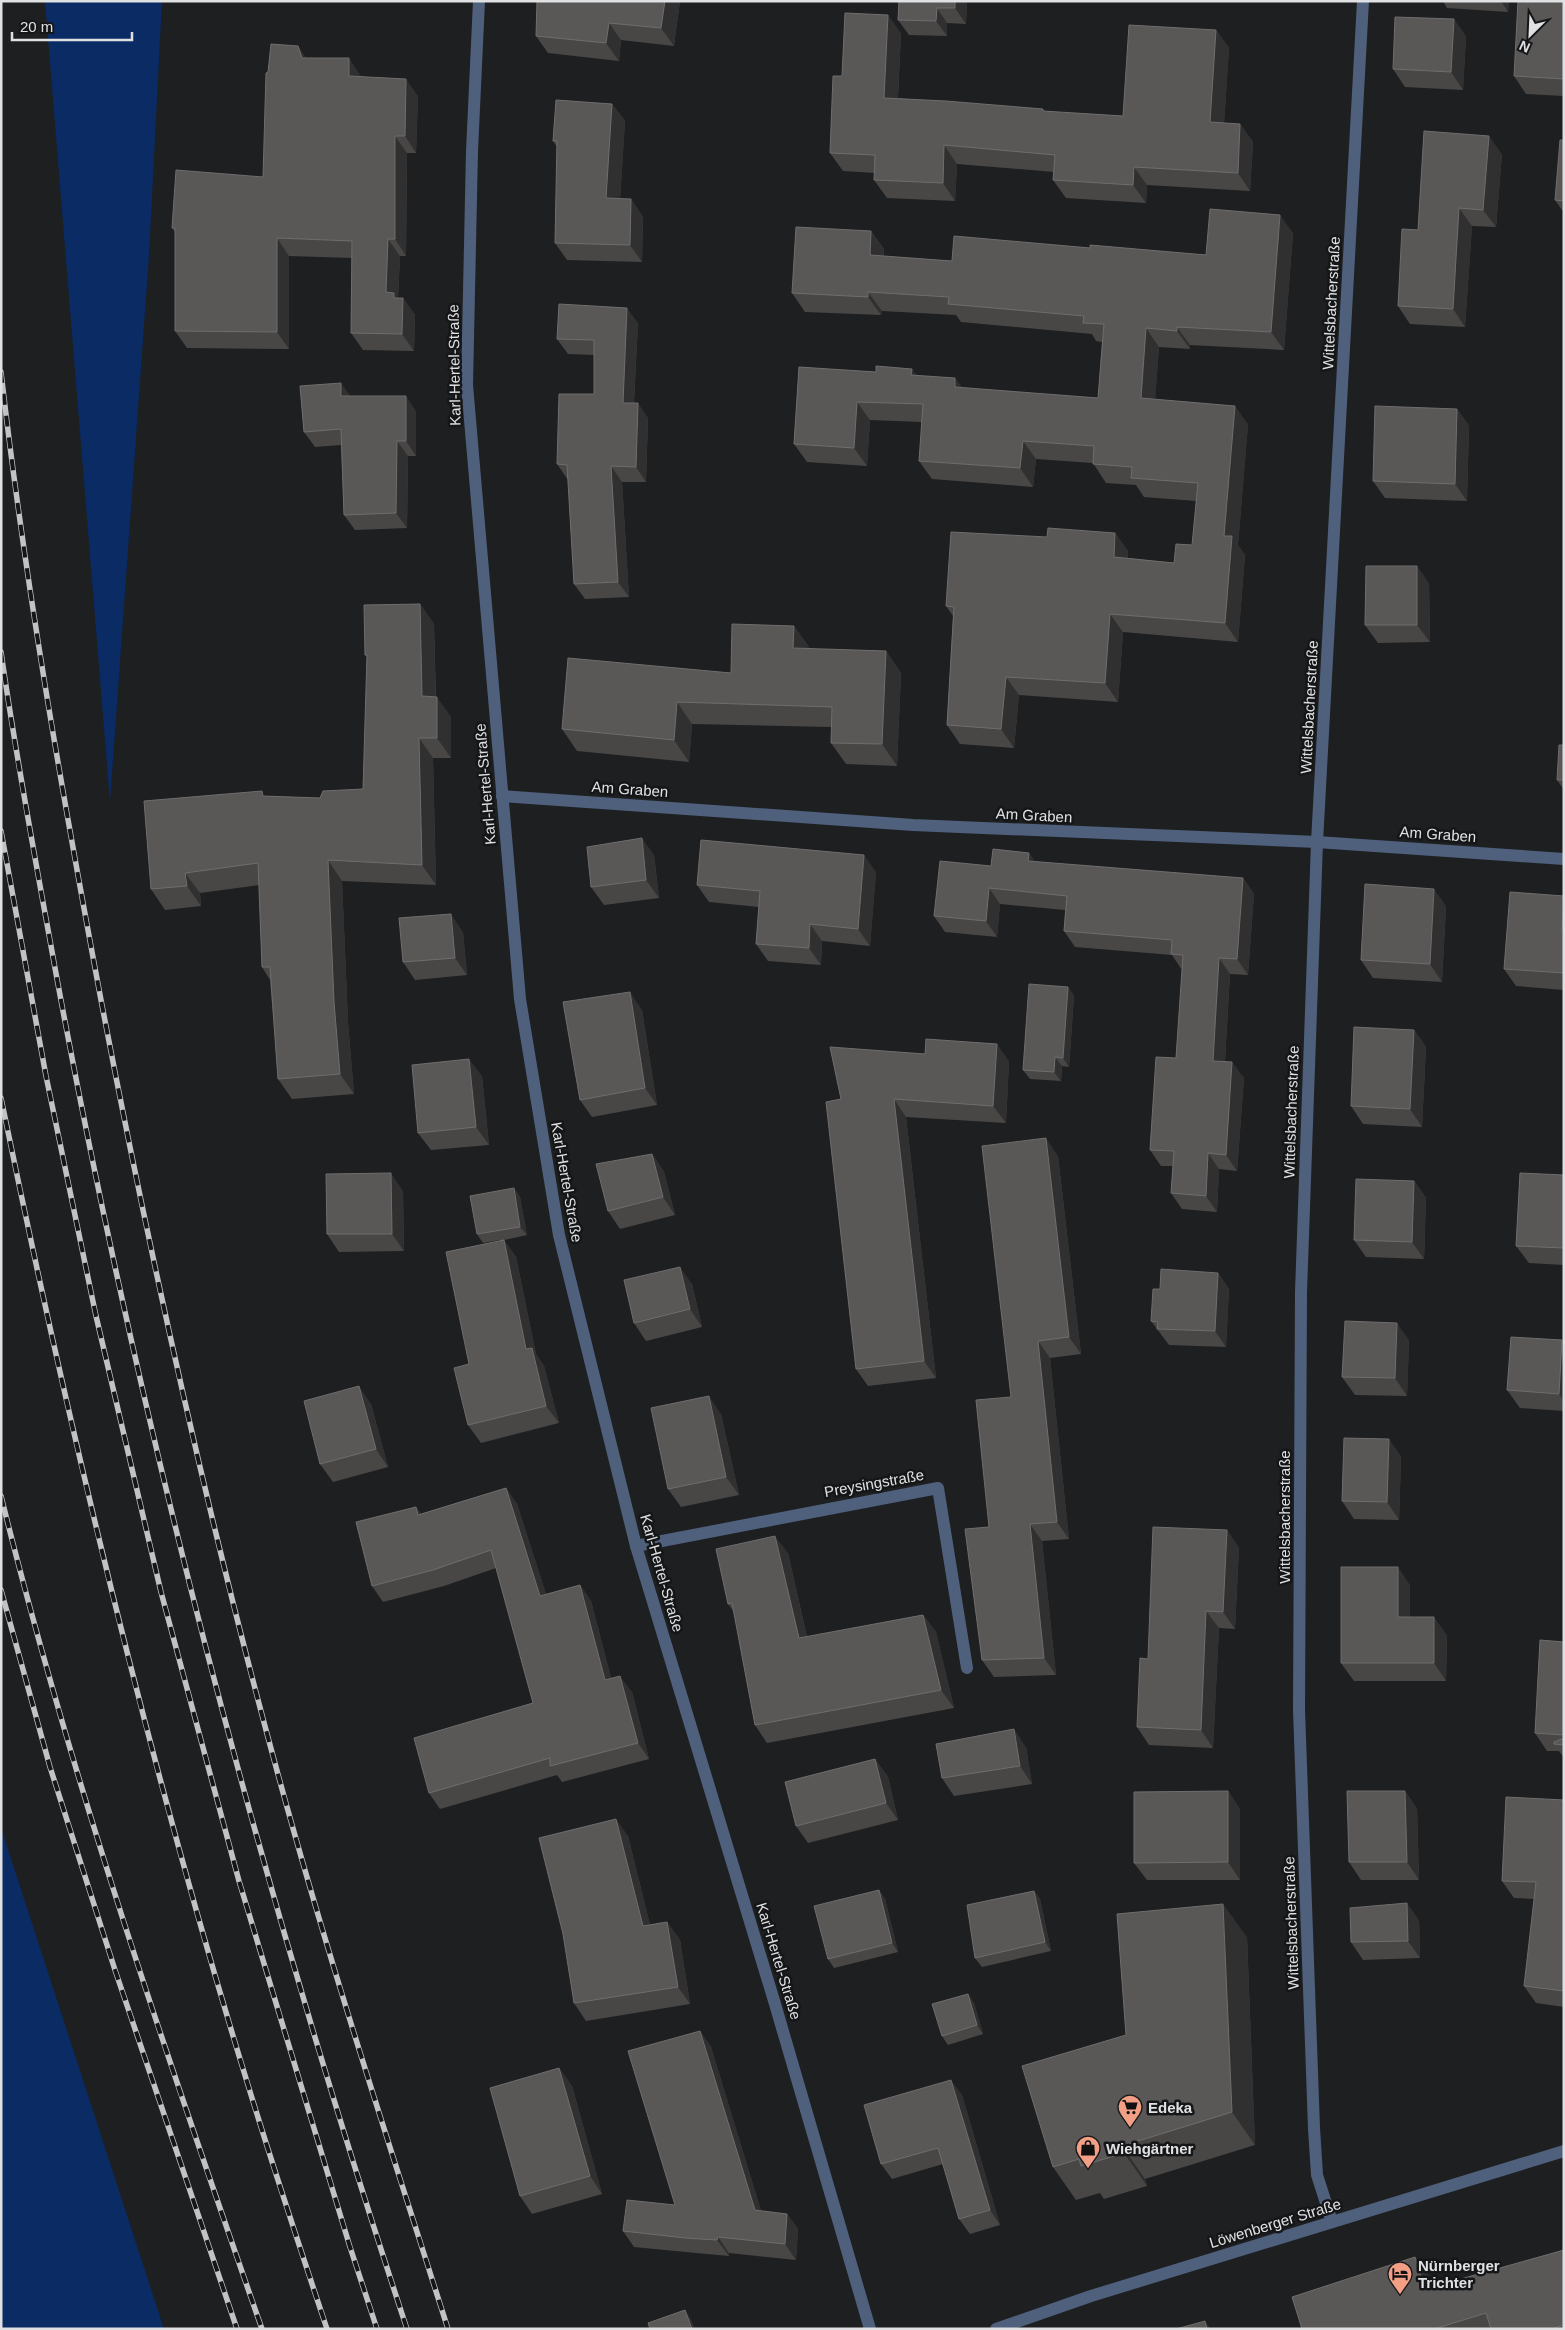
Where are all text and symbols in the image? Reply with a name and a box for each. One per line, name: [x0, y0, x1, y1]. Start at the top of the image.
scale bar: [12, 10, 132, 42]
north arrow: [1505, 10, 1555, 60]
text: 20 m: [20, 18, 53, 35]
text: N: [1517, 38, 1533, 56]
street label: Wittelsbacherstraße: [1319, 236, 1343, 370]
street label: Karl-Hertel-Straße: [444, 304, 464, 426]
street label: Wittelsbacherstraße: [1297, 640, 1321, 774]
street label: Karl-Hertel-Straße: [471, 723, 499, 845]
street label: Am Graben: [591, 778, 669, 800]
street label: Am Graben: [995, 805, 1073, 825]
street label: Am Graben: [1399, 823, 1477, 845]
street label: Wittelsbacherstraße: [1280, 1045, 1302, 1179]
street label: Karl-Hertel-Straße: [548, 1121, 586, 1243]
street label: Wittelsbacherstraße: [1276, 1450, 1293, 1584]
street label: Preysingstraße: [823, 1466, 925, 1500]
street label: Karl-Hertel-Straße: [637, 1512, 687, 1634]
street label: Wittelsbacherstraße: [1280, 1856, 1302, 1990]
street label: Karl-Hertel-Straße: [753, 1900, 805, 2022]
supermarket icon: Edeka: [1117, 2094, 1143, 2128]
place label: Edeka: [1148, 2099, 1193, 2116]
shop icon: Wiehgärtner: [1075, 2135, 1101, 2169]
place label: Wiehgärtner: [1106, 2140, 1194, 2157]
street label: Löwenberger Straße: [1207, 2195, 1343, 2251]
place label: Nürnberger Trichter: [1418, 2257, 1500, 2291]
hotel icon: Nürnberger Trichter: [1387, 2261, 1413, 2295]

